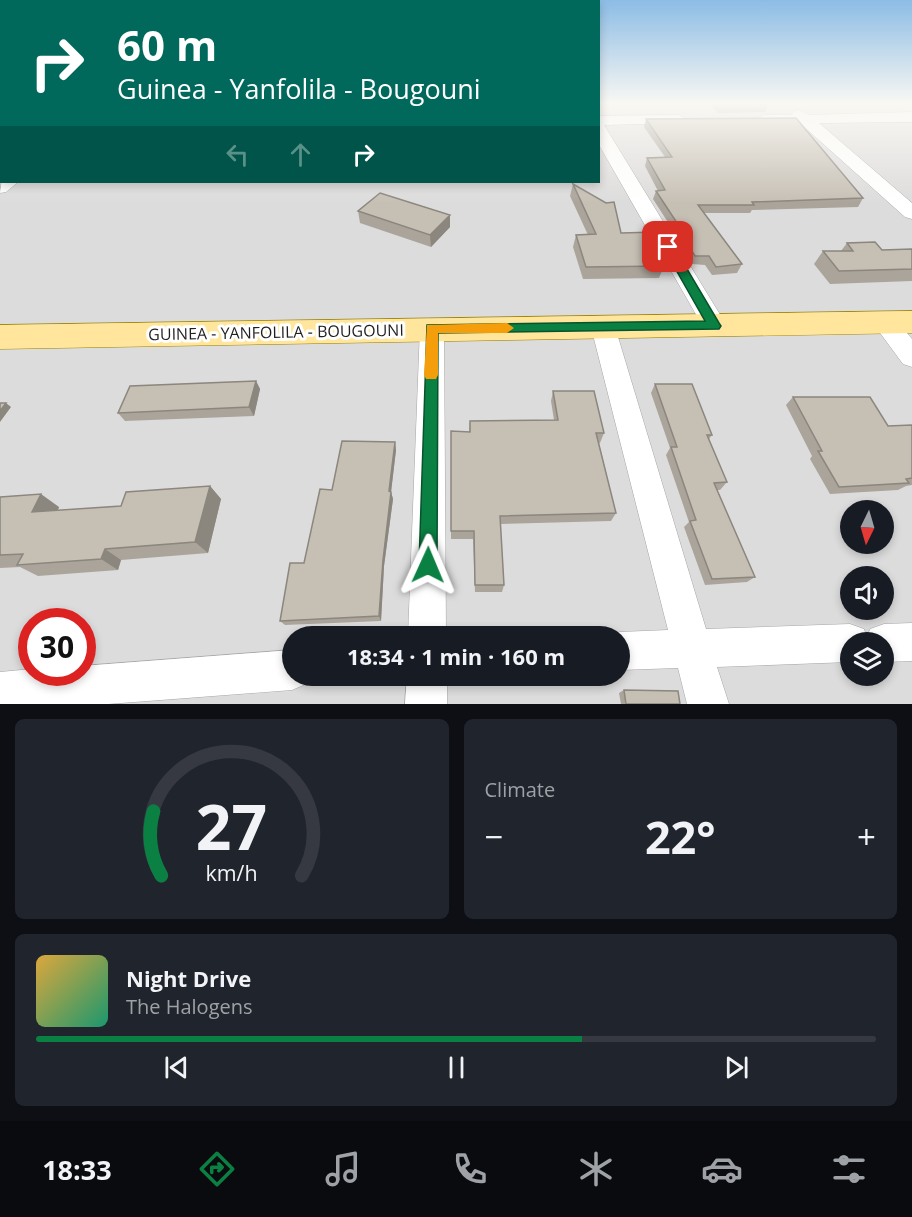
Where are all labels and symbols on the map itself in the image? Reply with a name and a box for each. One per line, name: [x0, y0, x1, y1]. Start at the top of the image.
pin: [642, 221, 693, 272]
street label: GUINEA - YANFOLILA - BOUGOUNI: [148, 319, 404, 345]
north arrow: [840, 500, 894, 554]
position arrow: [396, 533, 460, 597]
speed limit sign: 30: [18, 608, 96, 686]

